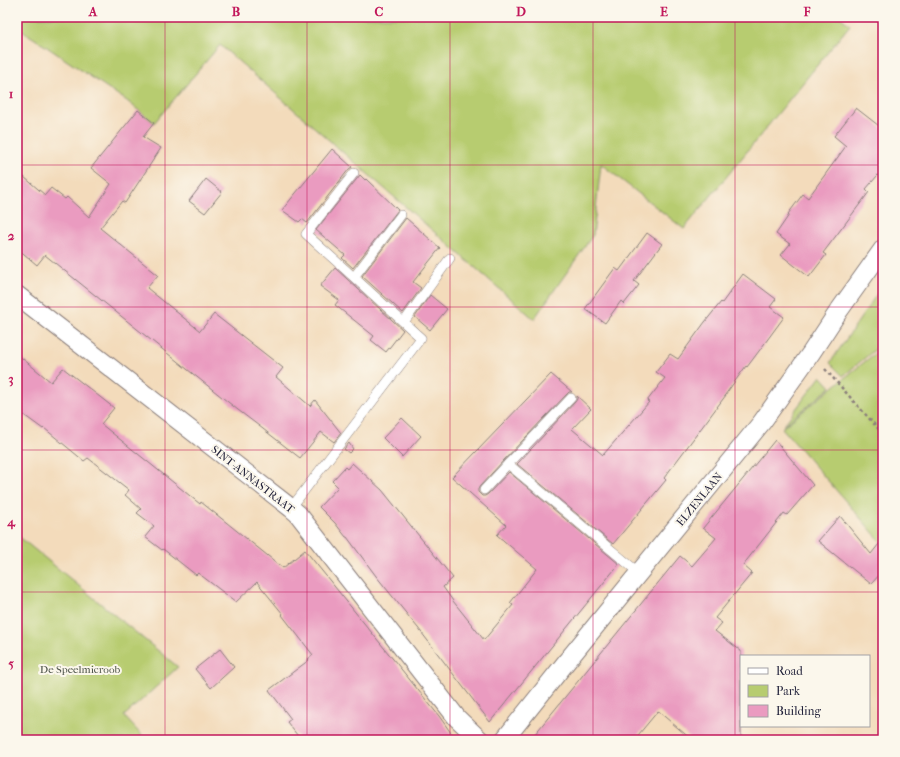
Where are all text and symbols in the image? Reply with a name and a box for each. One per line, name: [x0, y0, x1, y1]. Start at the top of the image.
text: A: [88, 4, 98, 19]
text: B: [232, 4, 241, 19]
text: C: [375, 4, 384, 19]
text: D: [516, 4, 526, 19]
text: E: [660, 4, 668, 19]
text: F: [803, 4, 811, 19]
text: 1: [9, 86, 14, 101]
text: 2: [8, 228, 15, 243]
text: 3: [8, 371, 14, 387]
street label: SINT-ANNASTRAAT: [209, 443, 297, 516]
street label: ELZENLAAN: [674, 469, 725, 529]
text: 4: [6, 514, 16, 530]
legend: [740, 655, 870, 727]
text: 5: [8, 656, 14, 671]
park label: De Speelmicroob: [40, 663, 120, 676]
text: Road: [776, 664, 803, 678]
text: Park: [776, 684, 801, 698]
text: Building: [776, 704, 821, 718]

